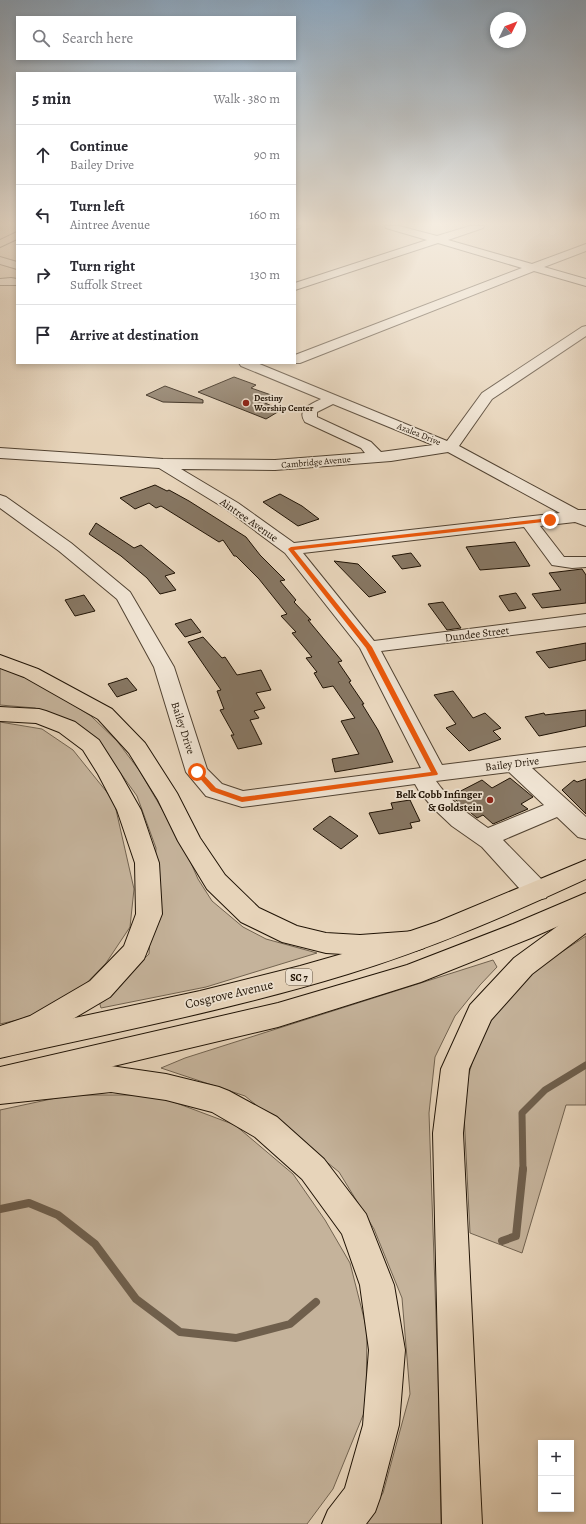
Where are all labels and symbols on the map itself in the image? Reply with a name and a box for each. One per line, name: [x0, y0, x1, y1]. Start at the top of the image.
north arrow: [490, 12, 526, 48]
place label: Destiny Worship Center: [253, 392, 314, 414]
marker: Destiny Worship Center: [241, 398, 251, 408]
street label: Azalea Drive: [394, 419, 443, 448]
street label: Cambridge Avenue: [281, 453, 351, 471]
street label: Aintree Avenue: [216, 494, 281, 546]
route end: [541, 511, 559, 529]
street label: Dundee Street: [444, 623, 510, 645]
street label: Bailey Drive: [167, 700, 199, 756]
street label: Bailey Drive: [484, 753, 540, 775]
route start: [188, 763, 206, 781]
place label: Belk Cobb Infinger & Goldstein: [396, 787, 482, 815]
marker: Belk Cobb Infinger & Goldstein: [485, 795, 495, 805]
road number: SC 7: [286, 969, 312, 985]
street label: Cosgrove Avenue: [183, 976, 275, 1012]

